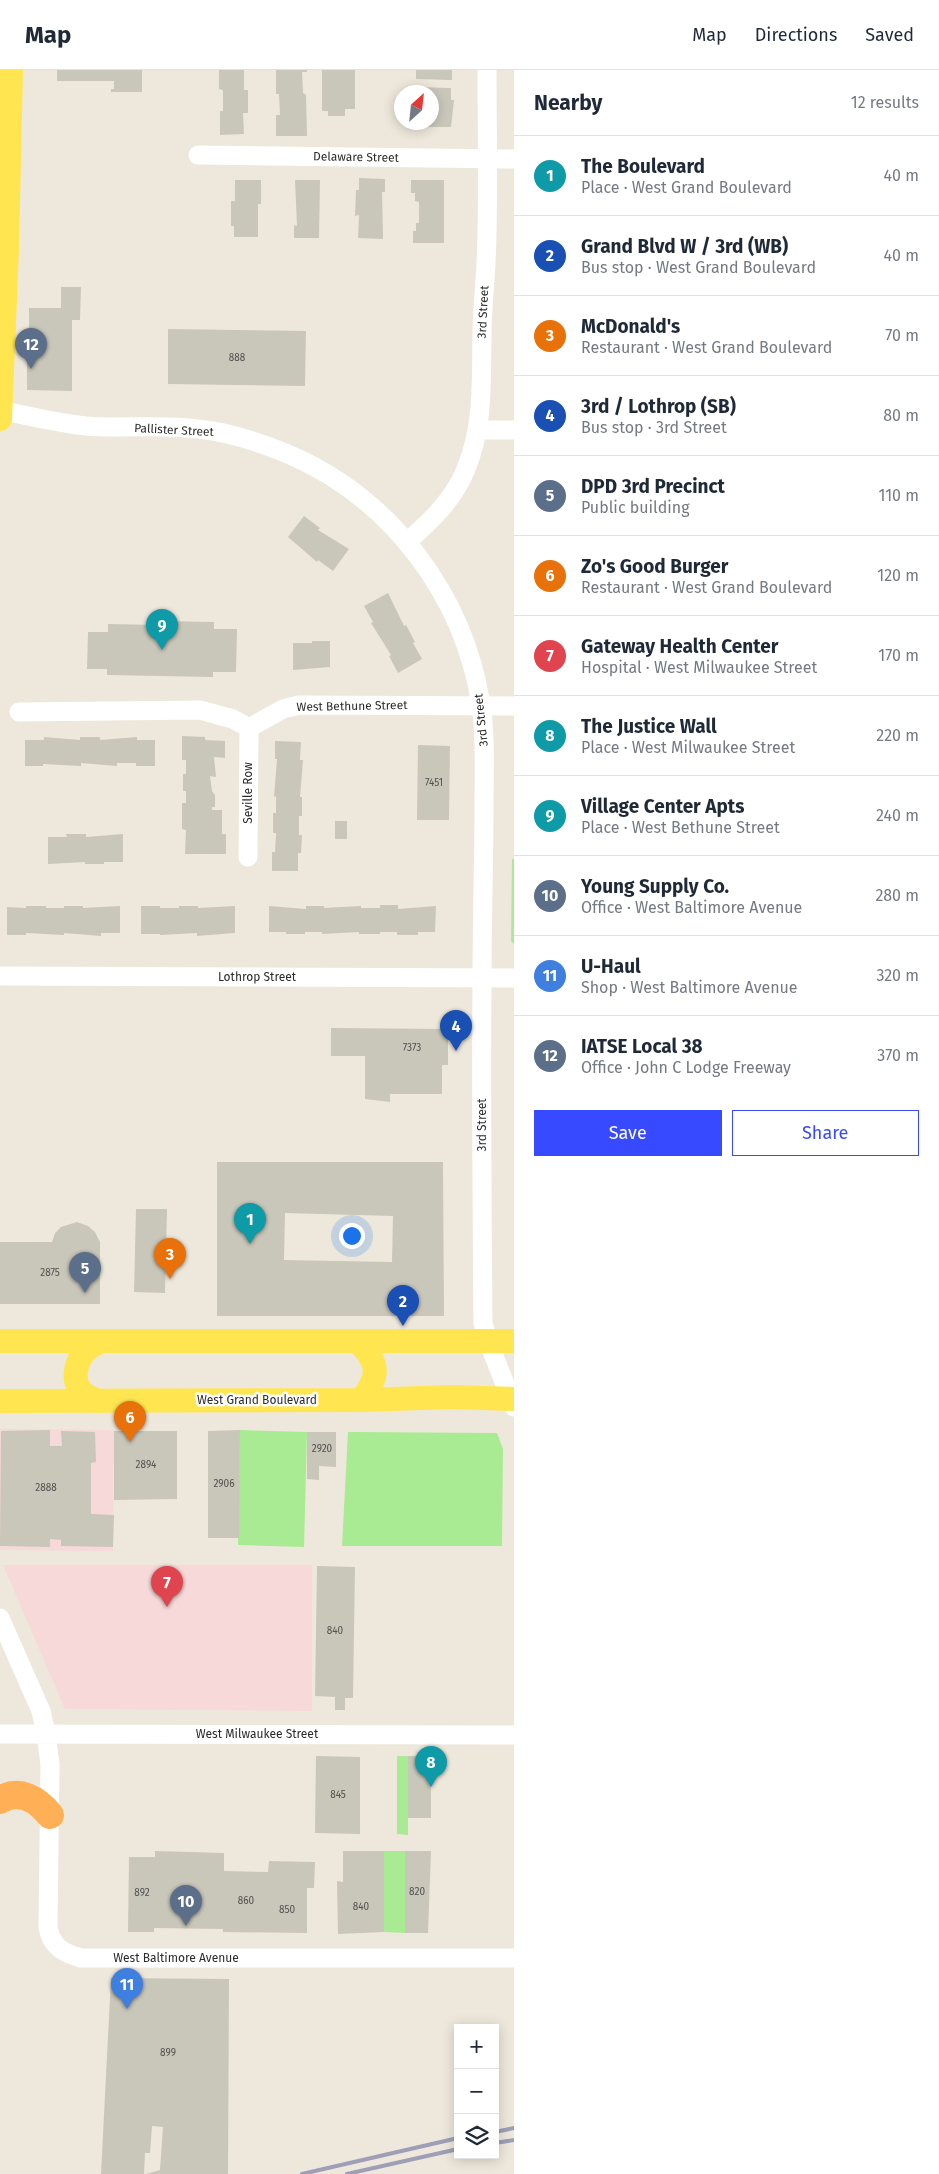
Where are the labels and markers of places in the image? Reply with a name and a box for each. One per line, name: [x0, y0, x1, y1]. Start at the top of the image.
pin: 12: [15, 328, 47, 369]
pin: 9: [146, 609, 178, 650]
pin: 4: [440, 1010, 472, 1051]
pin: 1: [234, 1203, 266, 1244]
pin: 3: [154, 1238, 186, 1279]
pin: 5: [69, 1252, 101, 1293]
pin: 2: [387, 1285, 419, 1326]
pin: 6: [114, 1401, 146, 1442]
pin: 7: [151, 1566, 183, 1607]
pin: 8: [415, 1746, 447, 1787]
pin: 10: [170, 1885, 202, 1926]
pin: 11: [111, 1968, 143, 2009]

